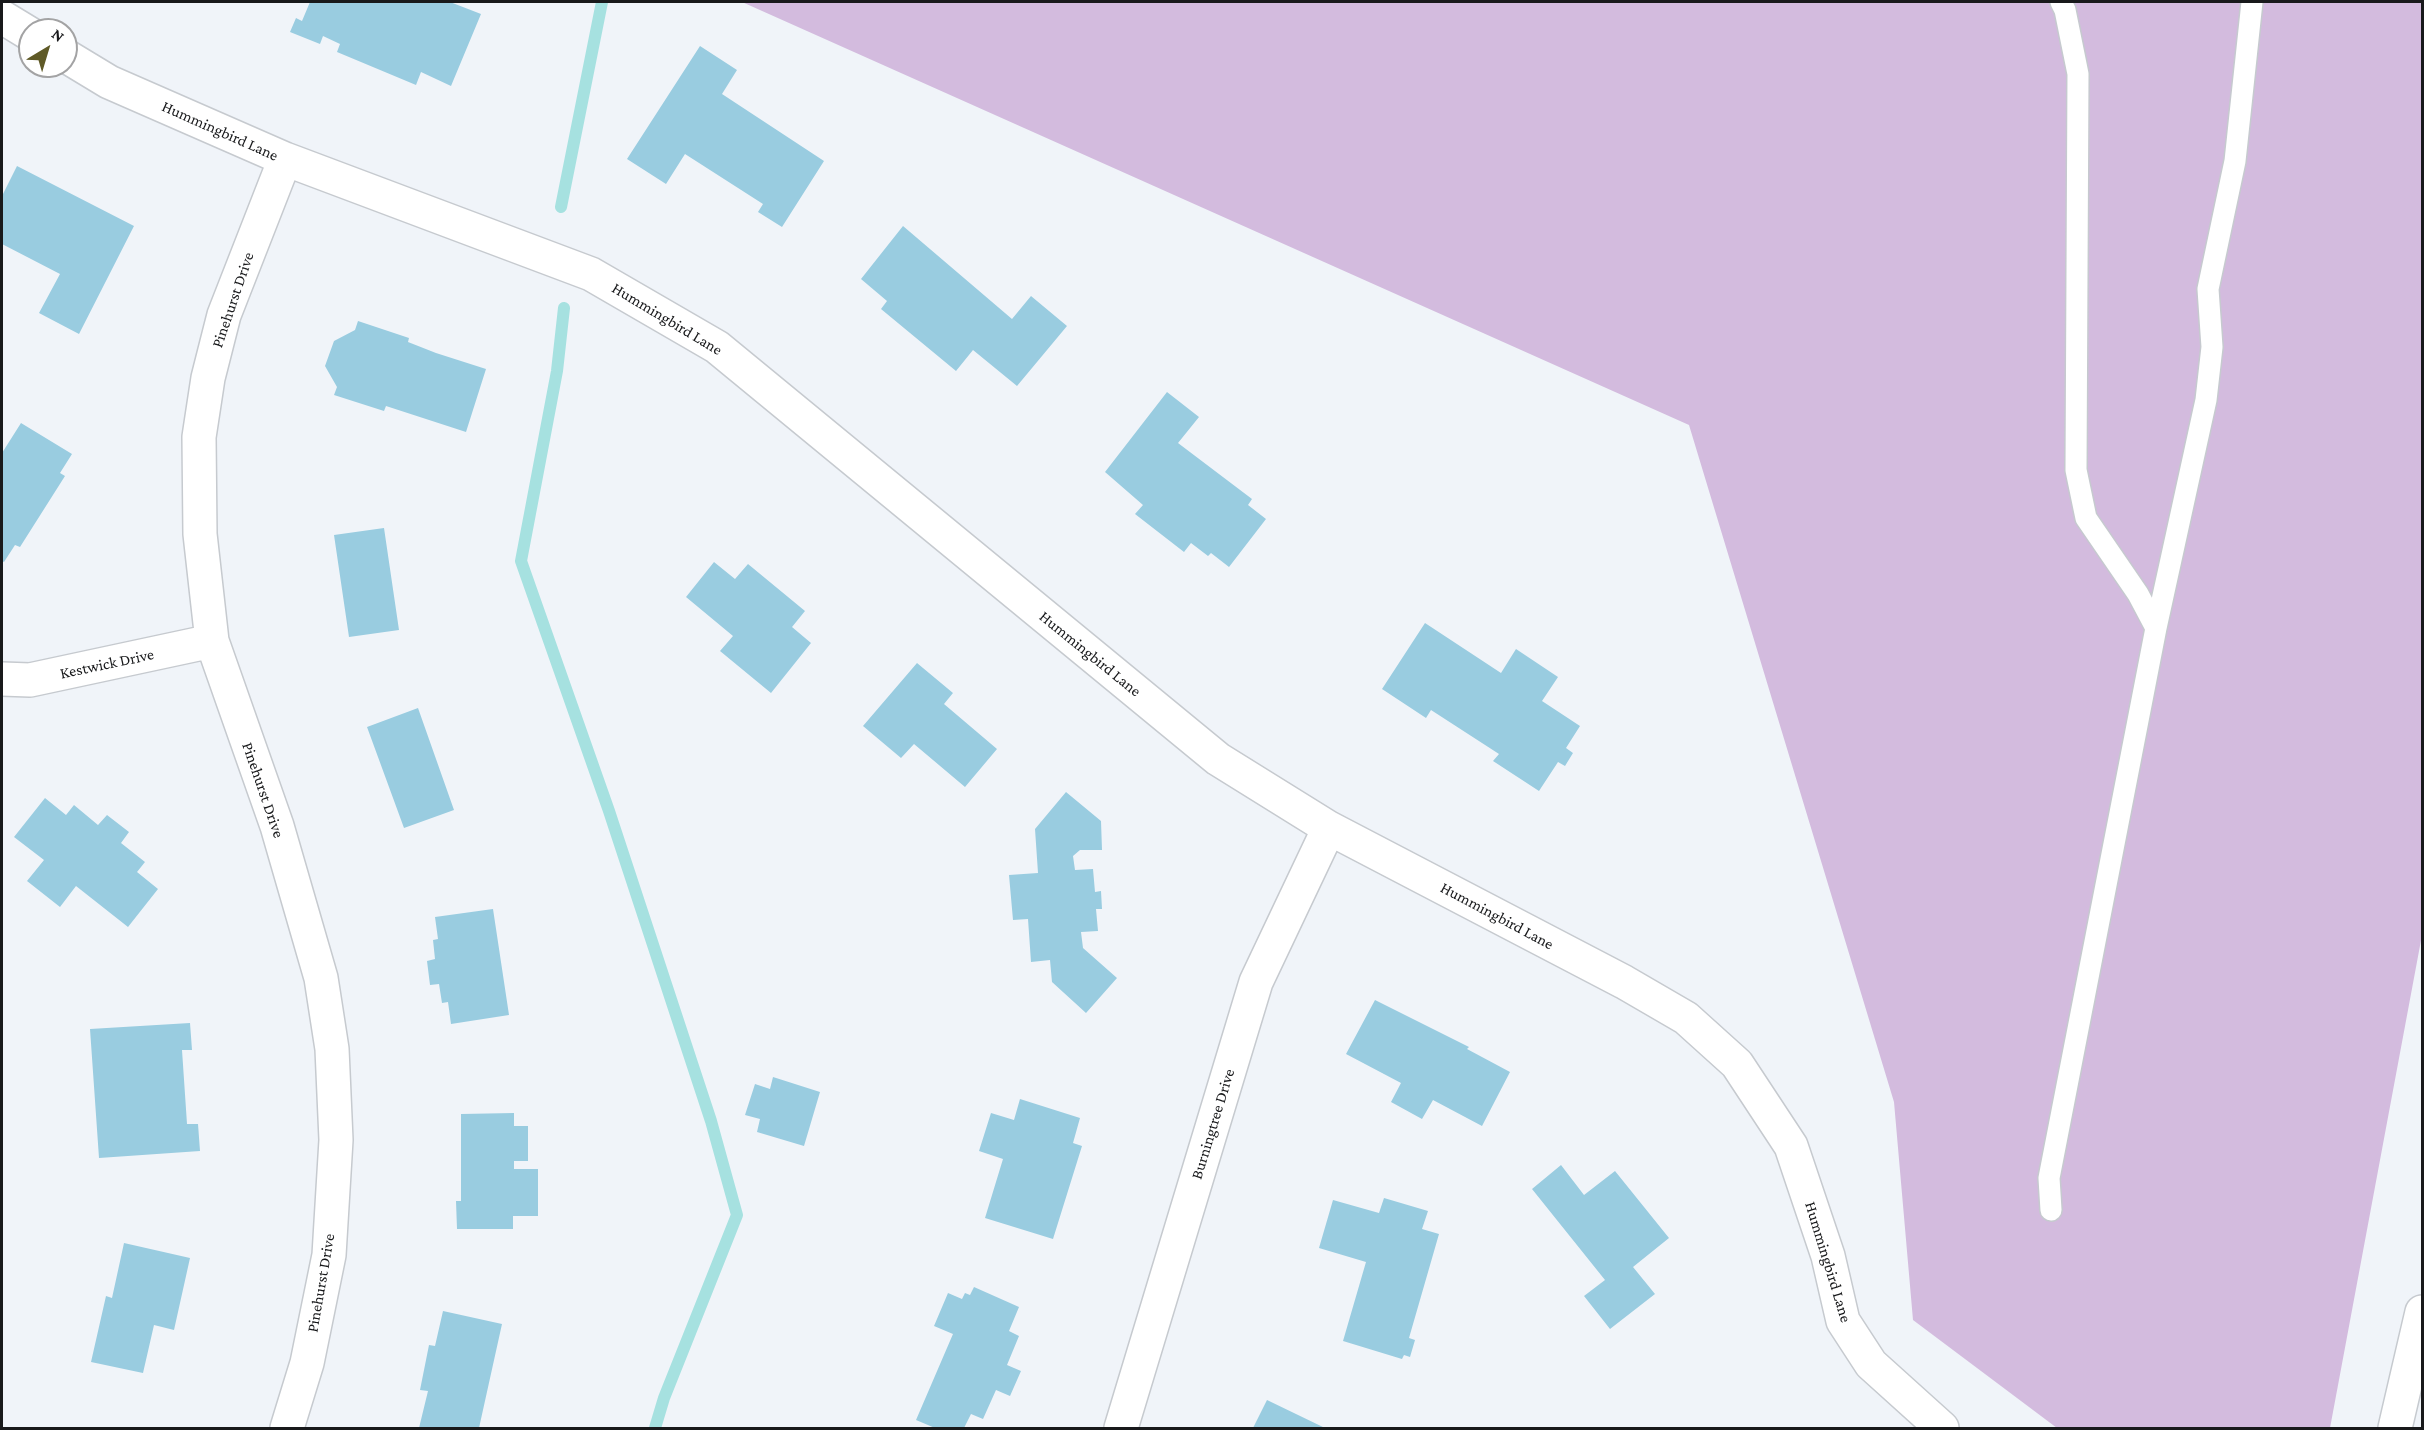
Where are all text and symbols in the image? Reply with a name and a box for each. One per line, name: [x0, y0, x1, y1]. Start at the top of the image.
north arrow: [18, 18, 78, 78]
text: N: [49, 25, 68, 45]
street label: Hummingbird Lane: [159, 97, 281, 165]
street label: Pinehurst Drive: [208, 250, 258, 350]
street label: Hummingbird Lane: [608, 278, 726, 360]
street label: Hummingbird Lane: [1035, 607, 1145, 701]
street label: Kestwick Drive: [58, 645, 156, 683]
street label: Pinehurst Drive: [238, 740, 288, 840]
street label: Hummingbird Lane: [1437, 878, 1557, 954]
street label: Burningtree Drive: [1187, 1066, 1239, 1182]
street label: Hummingbird Lane: [1800, 1199, 1856, 1325]
street label: Pinehurst Drive: [303, 1232, 339, 1334]

